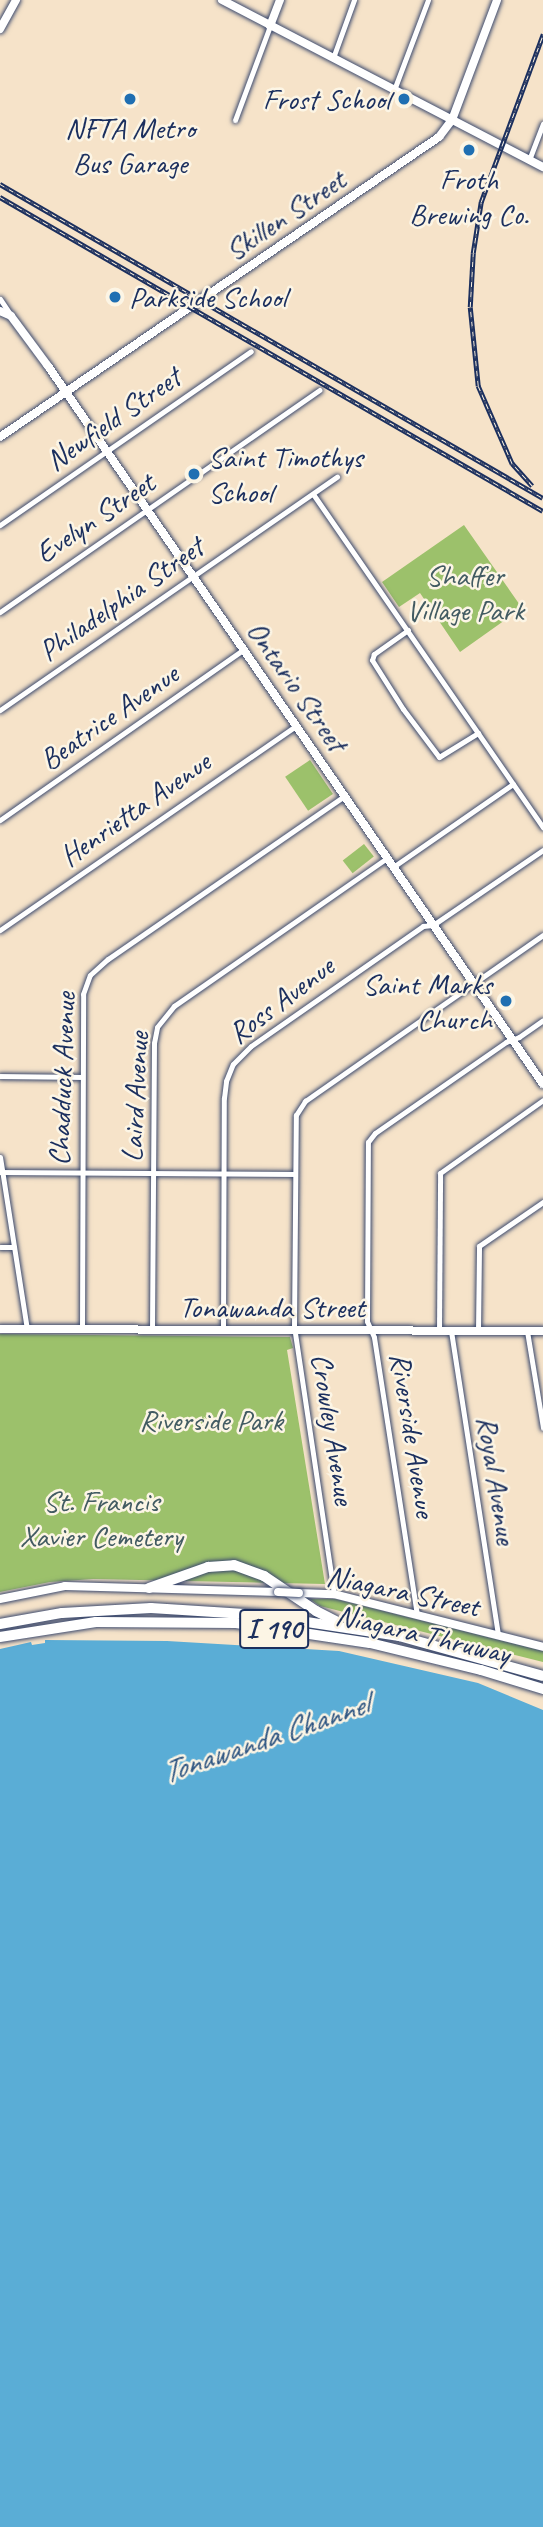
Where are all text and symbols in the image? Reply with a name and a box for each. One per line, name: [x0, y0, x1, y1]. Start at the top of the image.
place label: Frost School: [263, 81, 390, 117]
marker: NFTA Metro Bus Garage: [122, 91, 138, 107]
marker: Frost School: [396, 91, 412, 107]
place label: NFTA Metro Bus Garage: [65, 110, 195, 180]
marker: Froth Brewing Co.: [461, 142, 477, 158]
place label: Froth Brewing Co.: [409, 161, 529, 232]
street label: Skillen Street: [218, 162, 352, 268]
place label: Parkside School: [129, 279, 286, 315]
marker: Parkside School: [107, 289, 123, 305]
street label: Newfield Street: [39, 359, 187, 479]
place label: Saint Timothys School: [208, 439, 362, 510]
street label: Evelyn Street: [28, 465, 162, 571]
marker: Saint Timothys School: [186, 466, 202, 482]
street label: Philadelphia Street: [32, 529, 210, 669]
park label: Shaffer Village Park: [406, 557, 524, 628]
street label: Ontario Street: [239, 614, 355, 758]
street label: Beatrice Avenue: [33, 656, 185, 778]
street label: Henrietta Avenue: [53, 744, 217, 874]
street label: Ross Avenue: [221, 949, 341, 1051]
place label: Saint Marks Church: [362, 966, 492, 1036]
street label: Chadduck Avenue: [41, 992, 83, 1166]
marker: Saint Marks Church: [498, 993, 514, 1009]
street label: Laird Avenue: [114, 1031, 156, 1163]
street label: Tonawanda Street: [179, 1289, 365, 1325]
street label: Riverside Avenue: [382, 1350, 444, 1520]
street label: Crowley Avenue: [303, 1351, 363, 1507]
park label: Riverside Park: [139, 1402, 283, 1438]
street label: Royal Avenue: [469, 1413, 525, 1547]
park label: St. Francis Xavier Cemetery: [20, 1483, 182, 1554]
street label: Niagara Street: [323, 1557, 483, 1625]
street label: Niagara Thruway: [332, 1596, 514, 1672]
road number: I 190: [239, 1604, 309, 1654]
water label: Tonawanda Channel: [156, 1685, 374, 1793]

